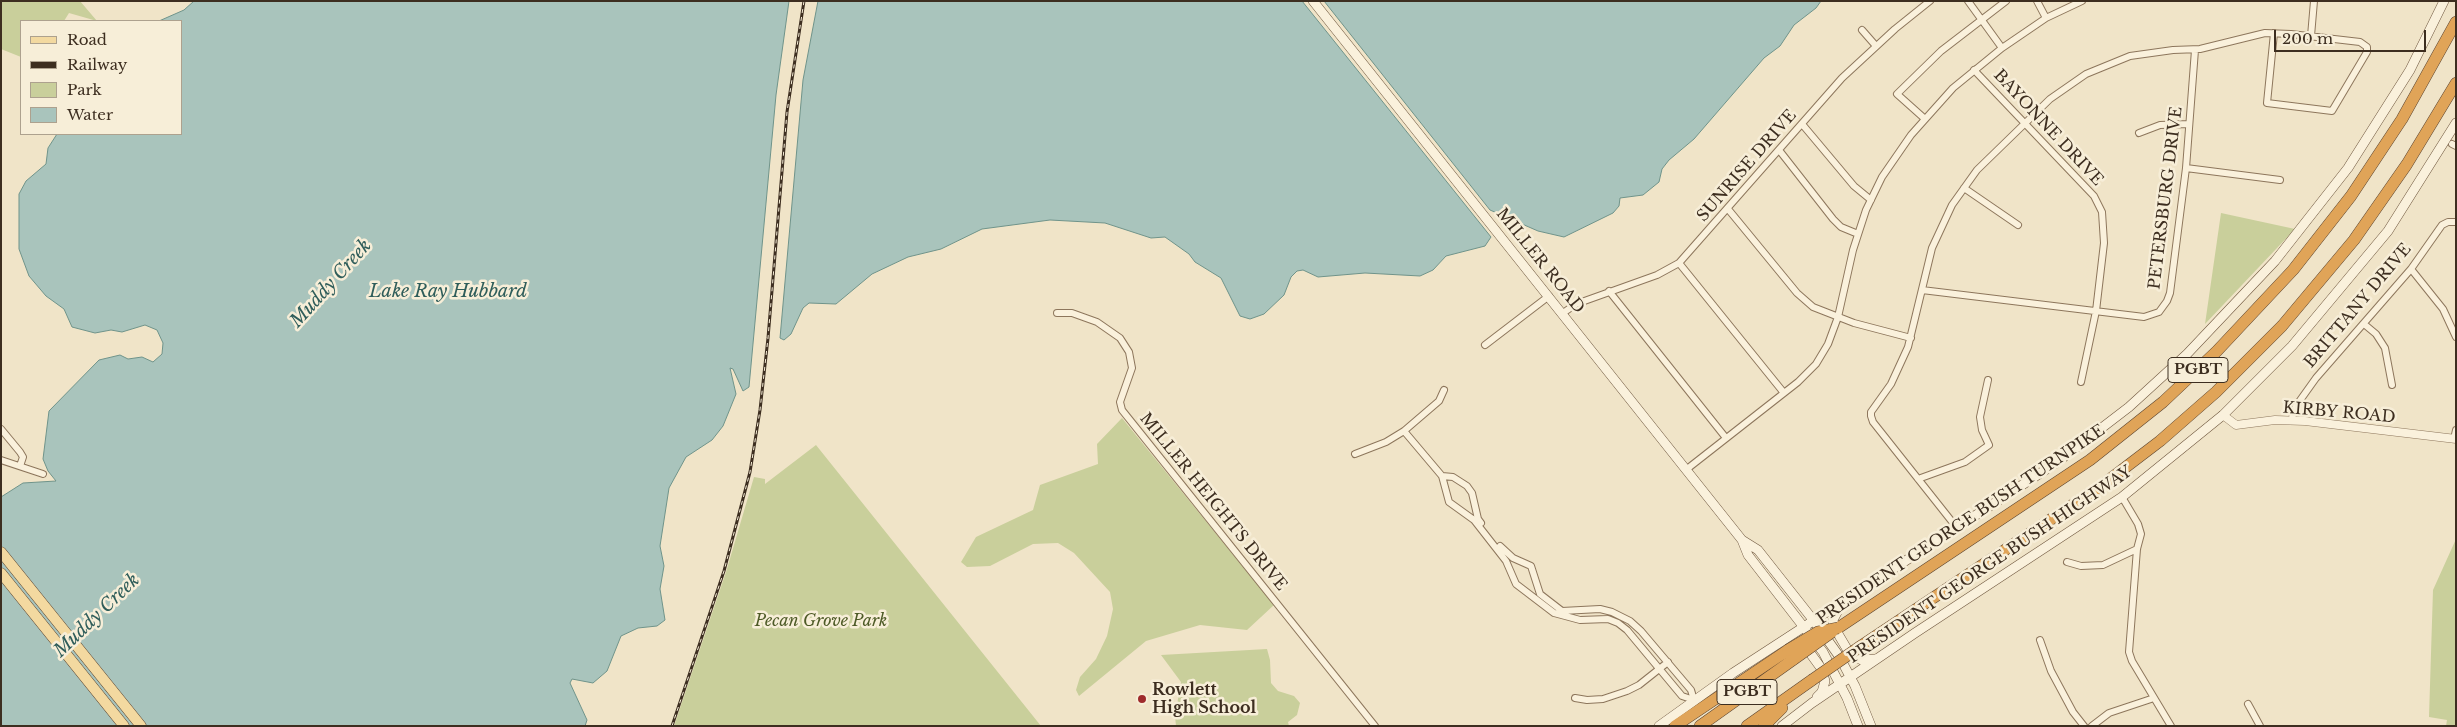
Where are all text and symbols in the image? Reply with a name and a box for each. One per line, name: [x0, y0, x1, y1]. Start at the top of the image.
legend: [20, 20, 182, 135]
scale bar: [2277, 20, 2430, 52]
text: 200 m: [2282, 29, 2333, 48]
text: Road: [67, 30, 107, 49]
text: Railway: [67, 55, 127, 74]
street label: BAYONNE DRIVE: [1989, 66, 2107, 190]
text: Park: [67, 80, 102, 99]
text: Water: [67, 105, 113, 124]
street label: PETERSBURG DRIVE: [2145, 105, 2187, 291]
street label: SUNRISE DRIVE: [1693, 106, 1801, 226]
street label: MILLER ROAD: [1492, 205, 1588, 317]
water label: Muddy Creek: [286, 236, 376, 332]
street label: BRITTANY DRIVE: [2300, 240, 2416, 372]
water label: Lake Ray Hubbard: [369, 281, 527, 303]
road number: PGBT: [2168, 358, 2228, 382]
street label: KIRBY ROAD: [2282, 399, 2396, 427]
street label: MILLER HEIGHTS DRIVE: [1135, 409, 1291, 595]
street label: PRESIDENT GEORGE BUSH TURNPIKE: [1813, 421, 2109, 629]
street label: PRESIDENT GEORGE BUSH HIGHWAY: [1844, 462, 2136, 668]
water label: Muddy Creek: [50, 570, 144, 662]
park label: Pecan Grove Park: [755, 611, 887, 631]
place label: Rowlett High School: [1152, 680, 1256, 718]
road number: PGBT: [1717, 680, 1777, 704]
marker: Rowlett High School: [1136, 693, 1148, 705]

